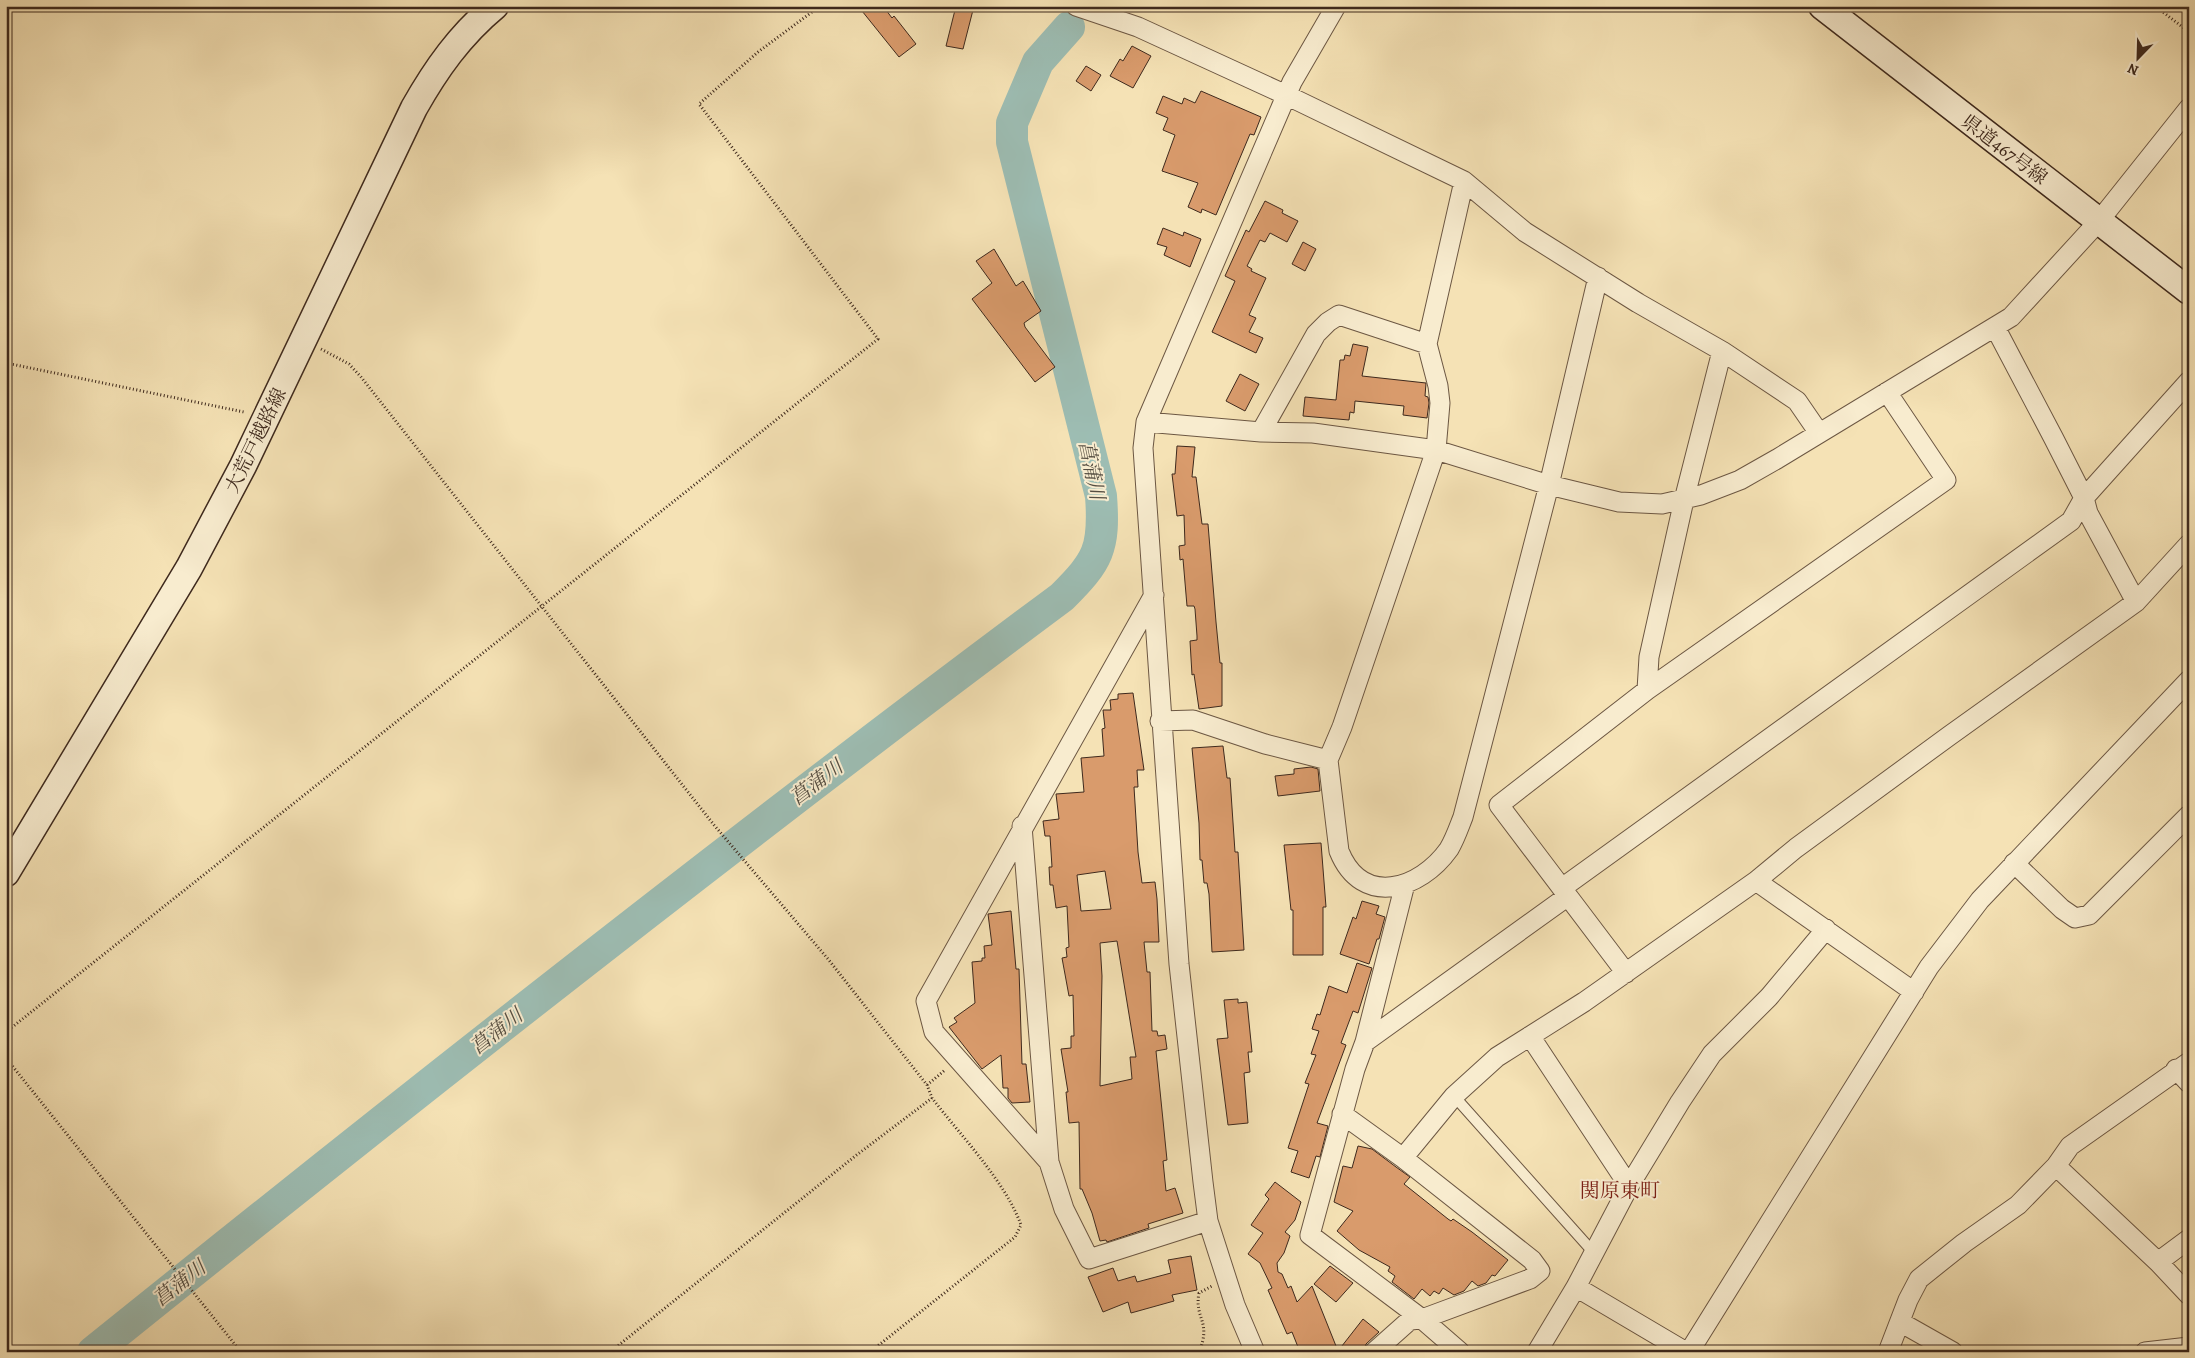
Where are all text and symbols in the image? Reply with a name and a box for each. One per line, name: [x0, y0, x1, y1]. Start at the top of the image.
north arrow: [2112, 32, 2162, 82]
text: N: [2125, 59, 2142, 80]
street label: 県道467号線: [1956, 109, 2053, 191]
street label: 大荒戸越路線: [219, 384, 293, 497]
water label: 菖蒲川: [1072, 438, 1111, 504]
water label: 菖蒲川: [784, 752, 850, 811]
water label: 菖蒲川: [464, 1001, 530, 1061]
district label: 関原東町: [1580, 1177, 1660, 1204]
water label: 菖蒲川: [147, 1253, 213, 1313]

